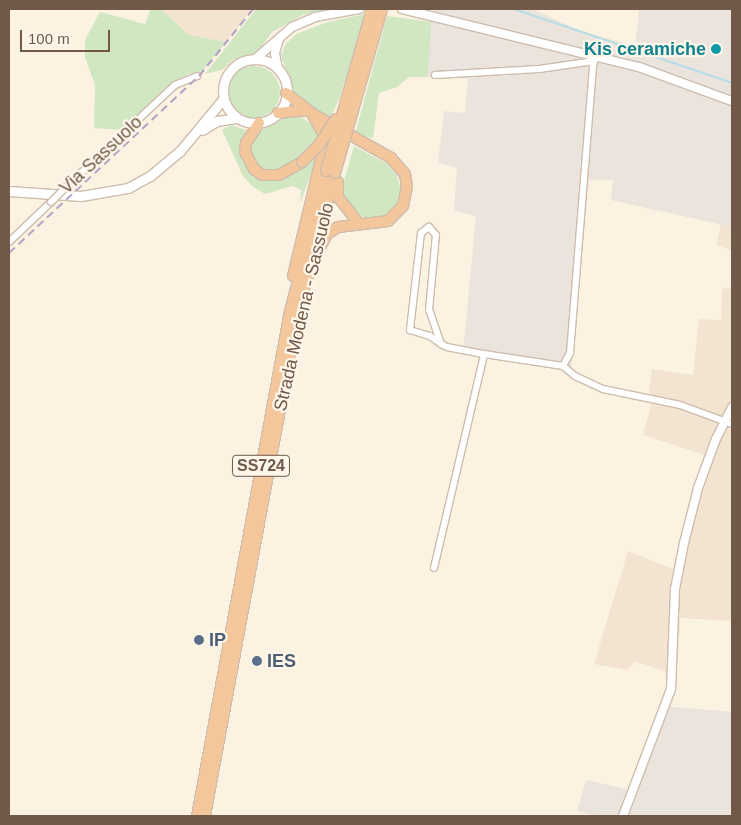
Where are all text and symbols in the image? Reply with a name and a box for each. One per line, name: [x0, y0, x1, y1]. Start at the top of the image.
scale bar: [22, 20, 112, 52]
text: 100 m: [28, 30, 70, 47]
place label: Kis ceramiche: [584, 38, 706, 60]
marker: Kis ceramiche: [710, 43, 722, 55]
street label: Via Sassuolo: [55, 111, 147, 199]
street label: Strada Modena - Sassuolo: [270, 201, 338, 413]
road number: SS724: [231, 452, 291, 480]
place label: IP: [209, 629, 226, 651]
marker: IP: [193, 634, 205, 646]
place label: IES: [267, 650, 296, 672]
marker: IES: [251, 655, 263, 667]

